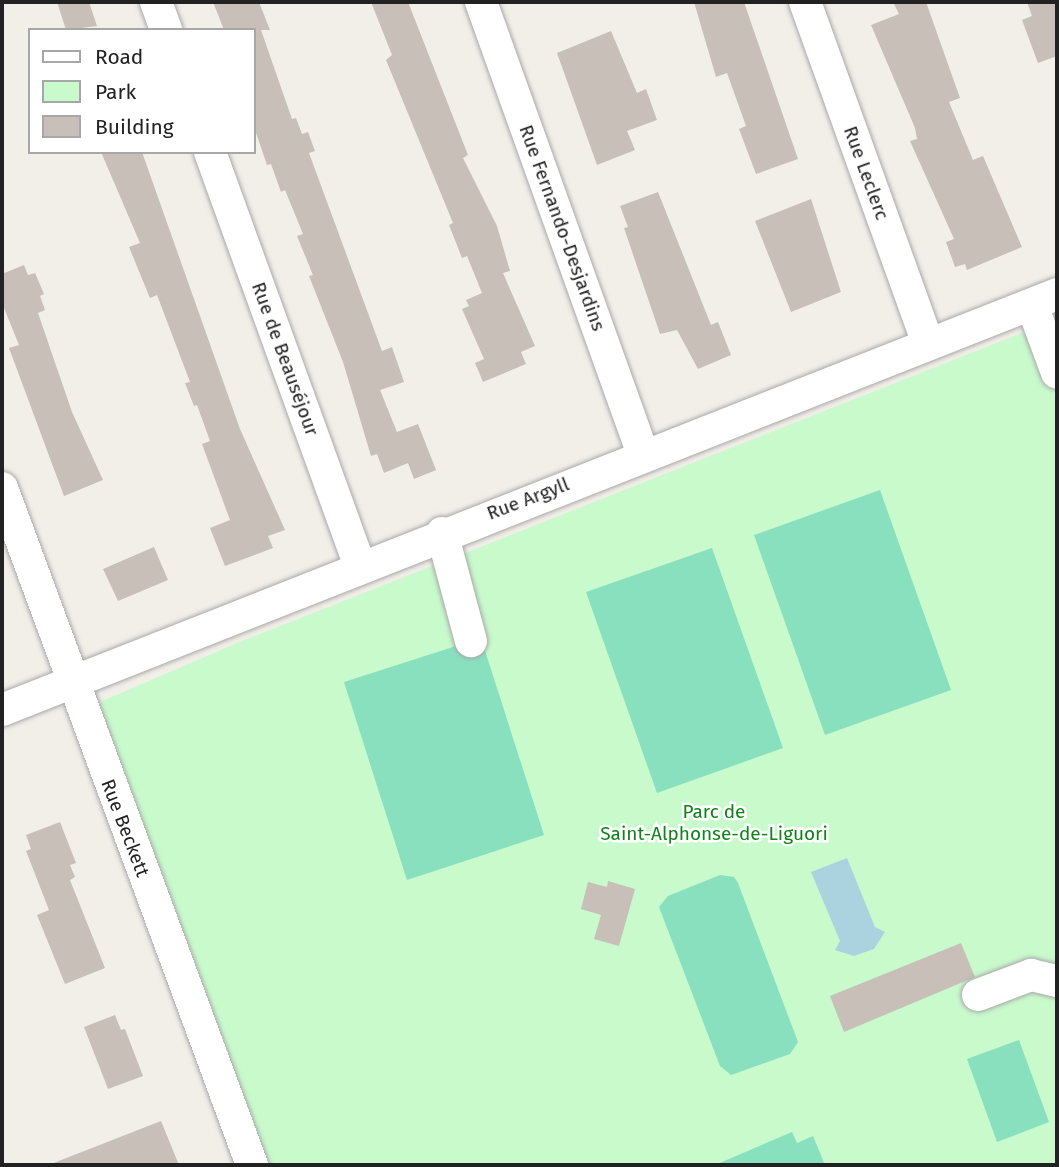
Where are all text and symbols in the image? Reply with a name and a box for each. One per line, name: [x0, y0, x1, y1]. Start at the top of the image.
legend: [28, 28, 256, 154]
text: Road: [95, 44, 143, 70]
text: Park: [95, 79, 136, 105]
text: Building: [95, 114, 174, 140]
street label: Rue Fernando-Desjardins: [514, 122, 610, 334]
street label: Rue Leclerc: [839, 123, 893, 223]
street label: Rue de Beauséjour: [247, 279, 323, 439]
street label: Rue Argyll: [484, 473, 572, 525]
street label: Rue Beckett: [96, 776, 154, 880]
park label: Parc de Saint-Alphonse-de-Liguori: [600, 801, 828, 845]

